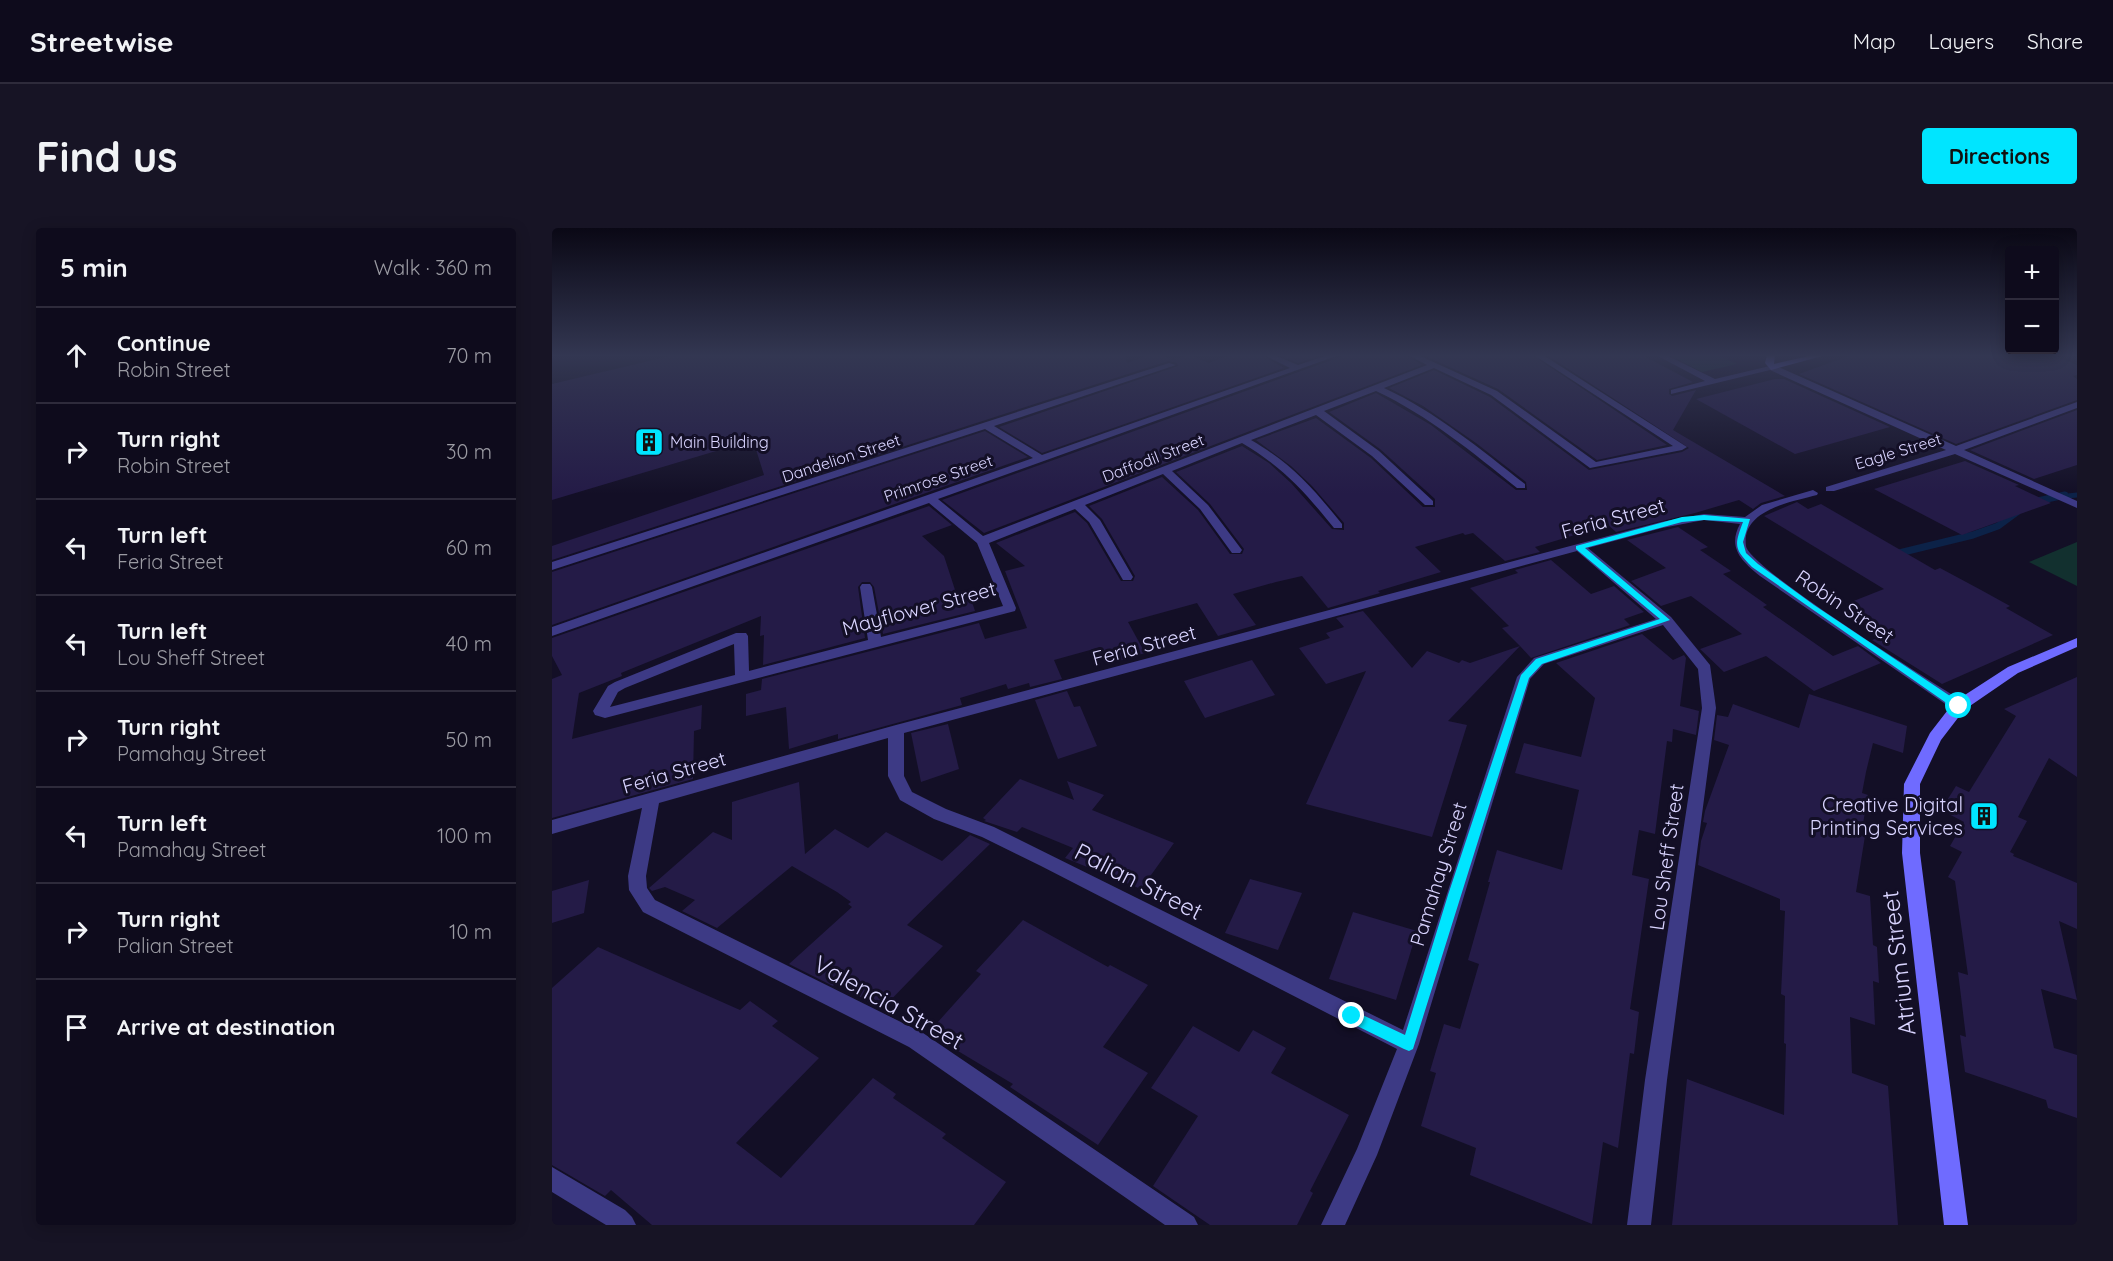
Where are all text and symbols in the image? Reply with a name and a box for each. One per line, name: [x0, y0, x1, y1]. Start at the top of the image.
text: Streetwise: [30, 24, 173, 59]
text: Map: [1853, 28, 1896, 54]
text: Layers: [1929, 28, 1994, 54]
text: Share: [2027, 28, 2083, 54]
button: Directions: [1922, 128, 2077, 184]
text: Find us: [36, 130, 178, 183]
map controls: [2005, 246, 2059, 354]
button: +: [2005, 246, 2059, 300]
text: 5 min: [60, 251, 128, 284]
text: Walk · 360 m: [374, 255, 492, 280]
button: −: [2005, 300, 2059, 354]
text: Continue: [117, 329, 211, 357]
icon: ahead: [60, 339, 93, 372]
text: 70 m: [446, 343, 492, 368]
text: Robin Street: [117, 357, 230, 382]
text: Turn right: [117, 425, 221, 453]
building icon: Main Building: [633, 426, 665, 458]
street label: Eagle Street: [1852, 428, 1944, 474]
street label: Dandelion Street: [779, 429, 903, 487]
street label: Daffodil Street: [1099, 429, 1207, 487]
place label: Main Building: [670, 432, 769, 452]
icon: right: [60, 435, 93, 468]
text: 30 m: [446, 439, 492, 464]
street label: Primrose Street: [881, 450, 995, 506]
text: Robin Street: [117, 453, 230, 478]
street label: Feria Street: [1558, 492, 1668, 544]
text: Turn left: [117, 521, 207, 549]
icon: left: [60, 531, 93, 564]
text: 60 m: [446, 535, 492, 560]
text: Feria Street: [117, 549, 224, 574]
street label: Robin Street: [1791, 564, 1899, 648]
street label: Mayflower Street: [839, 575, 999, 641]
text: Turn left: [117, 617, 207, 645]
street label: Feria Street: [1089, 619, 1199, 671]
icon: left: [60, 627, 93, 660]
text: 40 m: [446, 631, 492, 656]
text: Lou Sheff Street: [117, 645, 265, 670]
route start: [1945, 692, 1971, 718]
text: Turn right: [117, 713, 221, 741]
icon: right: [60, 723, 93, 756]
text: 50 m: [446, 727, 492, 752]
text: Pamahay Street: [117, 741, 266, 766]
street label: Feria Street: [619, 745, 729, 799]
street label: Lou Sheff Street: [1643, 782, 1689, 932]
place label: Creative Digital Printing Services: [1810, 792, 1963, 840]
street label: Pamahay Street: [1404, 799, 1472, 949]
building icon: Creative Digital Printing Services: [1968, 800, 2000, 832]
text: Turn left: [117, 809, 207, 837]
icon: left: [60, 819, 93, 852]
text: 100 m: [437, 823, 492, 848]
street label: Palian Street: [1070, 836, 1208, 926]
text: Pamahay Street: [117, 837, 266, 862]
street label: Atrium Street: [1874, 889, 1922, 1037]
text: Turn right: [117, 905, 221, 933]
icon: right: [60, 915, 93, 948]
text: 10 m: [449, 919, 492, 944]
text: Palian Street: [117, 933, 234, 958]
street label: Valencia Street: [809, 948, 969, 1056]
route end: [1338, 1002, 1364, 1028]
icon: arrive: [60, 1011, 93, 1044]
text: Arrive at destination: [117, 1013, 335, 1041]

